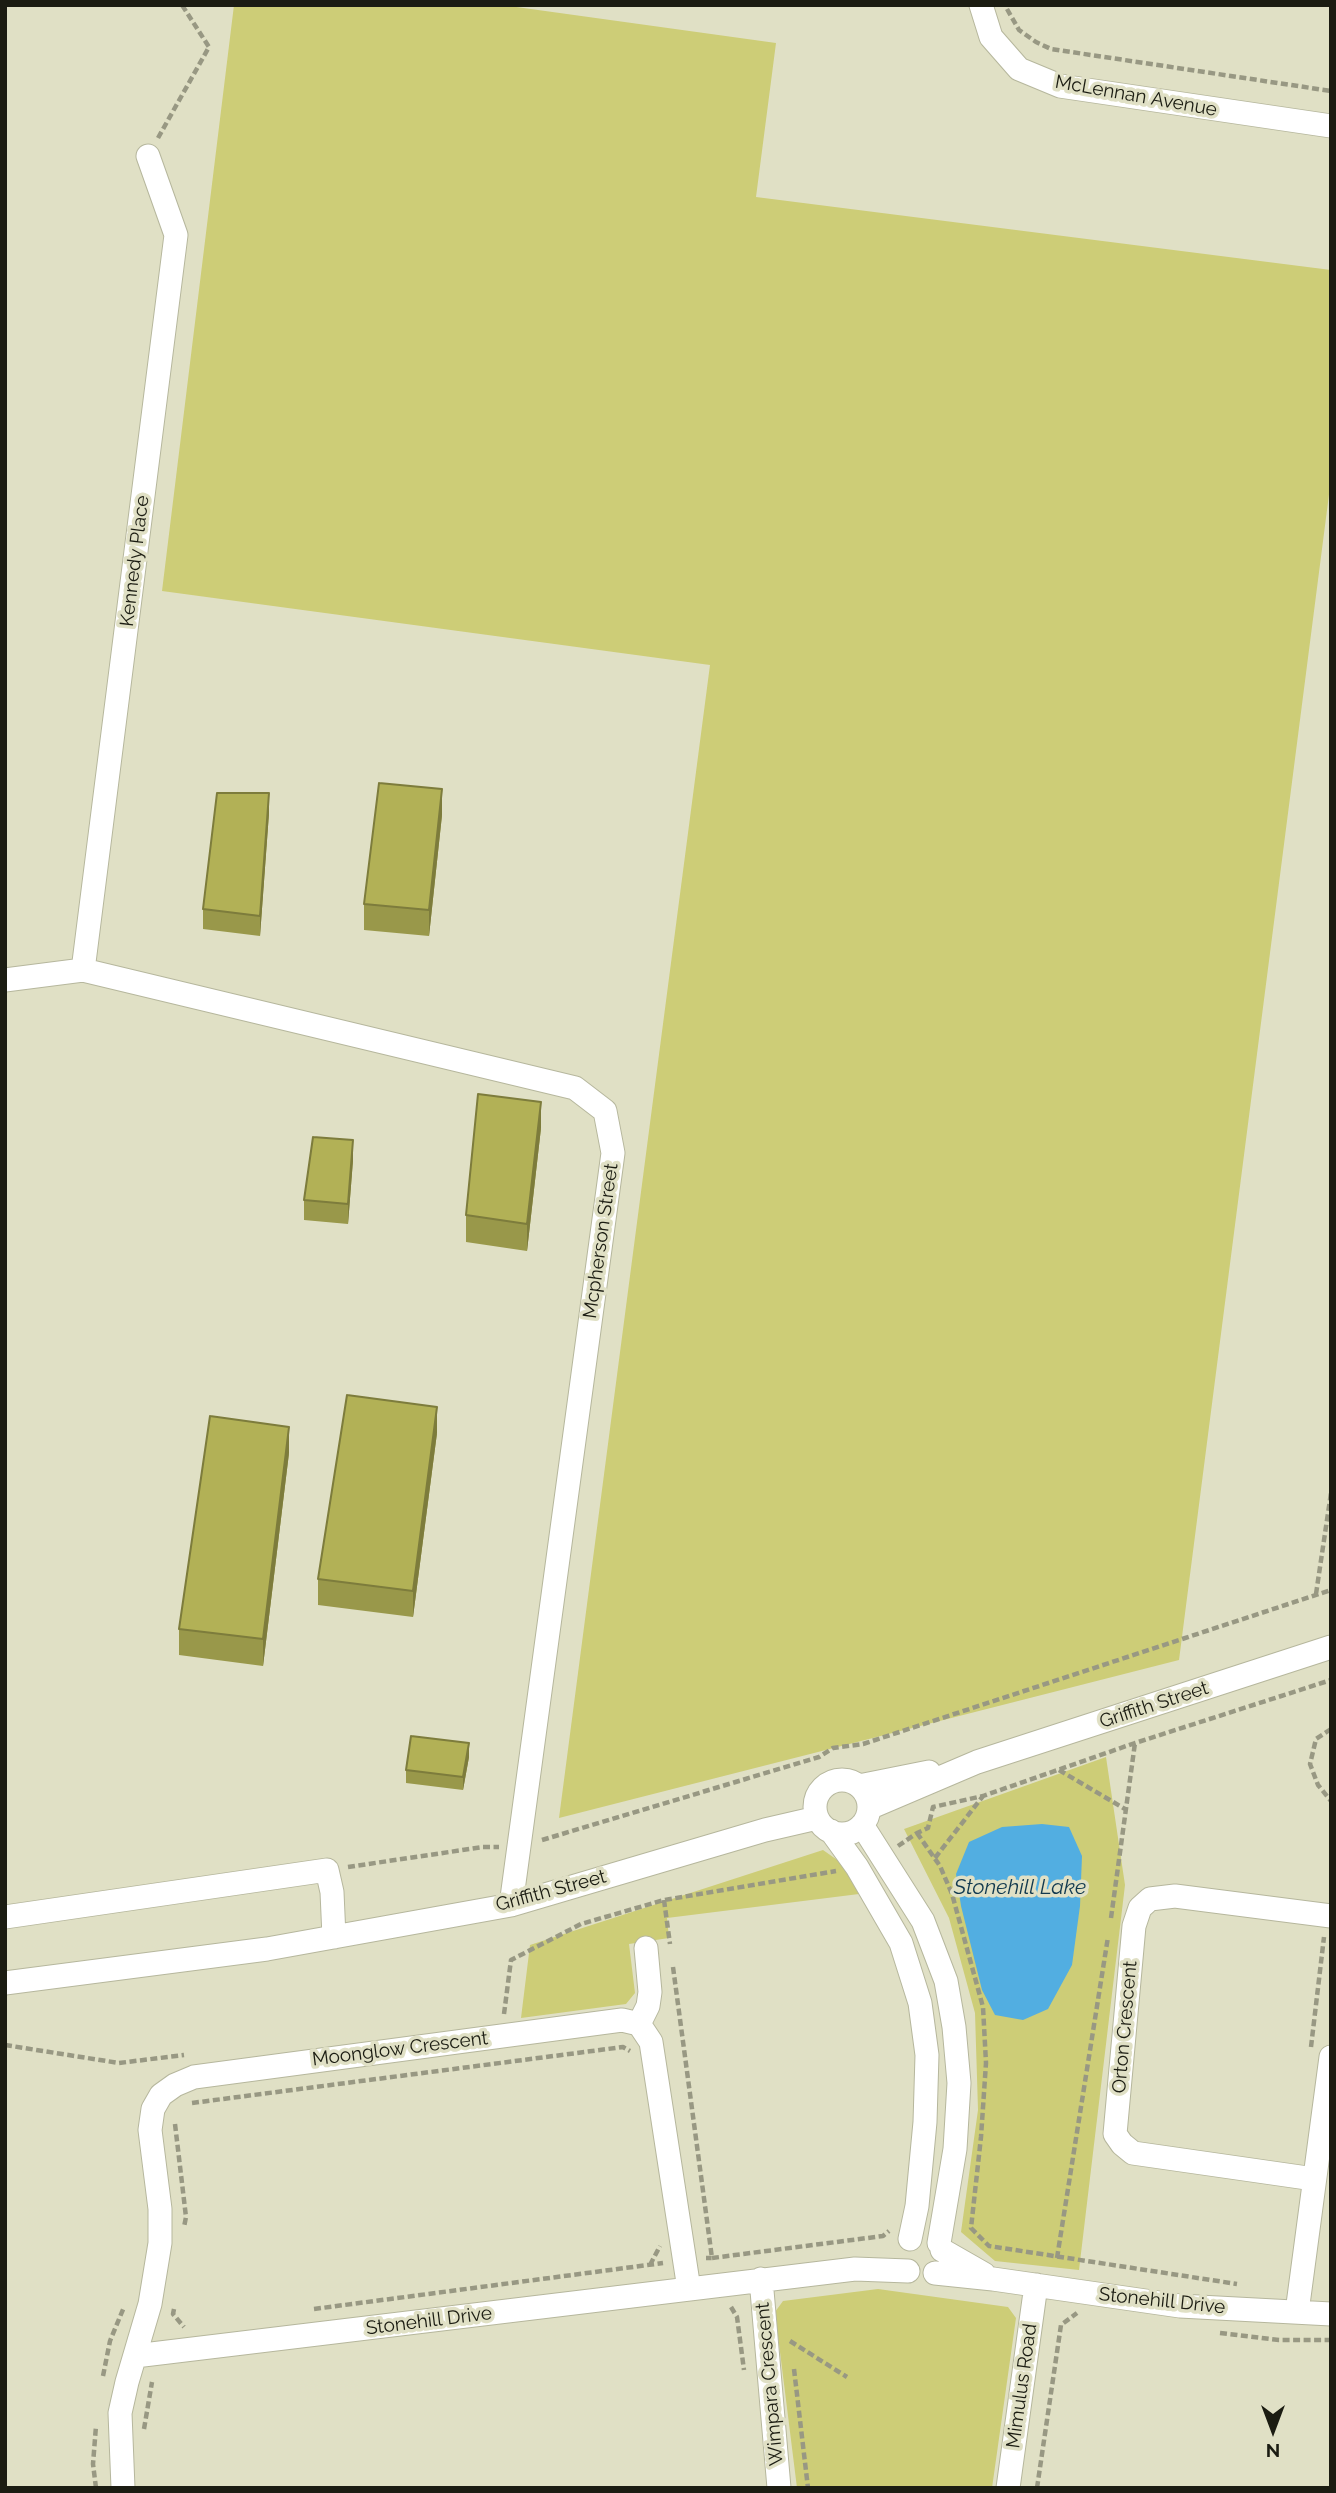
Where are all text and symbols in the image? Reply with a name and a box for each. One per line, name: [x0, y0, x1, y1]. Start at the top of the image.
street label: McLennan Avenue: [1053, 71, 1219, 121]
street label: Kennedy Place: [116, 494, 154, 628]
street label: Mcpherson Street: [579, 1162, 623, 1320]
street label: Griffith Street: [1097, 1677, 1211, 1733]
street label: Griffith Street: [493, 1865, 609, 1917]
water label: Stonehill Lake: [954, 1875, 1086, 1901]
street label: Orton Crescent: [1108, 1960, 1142, 2094]
street label: Moonglow Crescent: [311, 2027, 489, 2071]
street label: Stonehill Drive: [1098, 2283, 1226, 2319]
street label: Wimpara Crescent: [751, 2301, 789, 2467]
street label: Stonehill Drive: [365, 2302, 493, 2340]
street label: Mimulus Road: [1002, 2322, 1042, 2450]
north arrow: [1238, 2395, 1308, 2465]
text: N: [1266, 2440, 1280, 2462]

